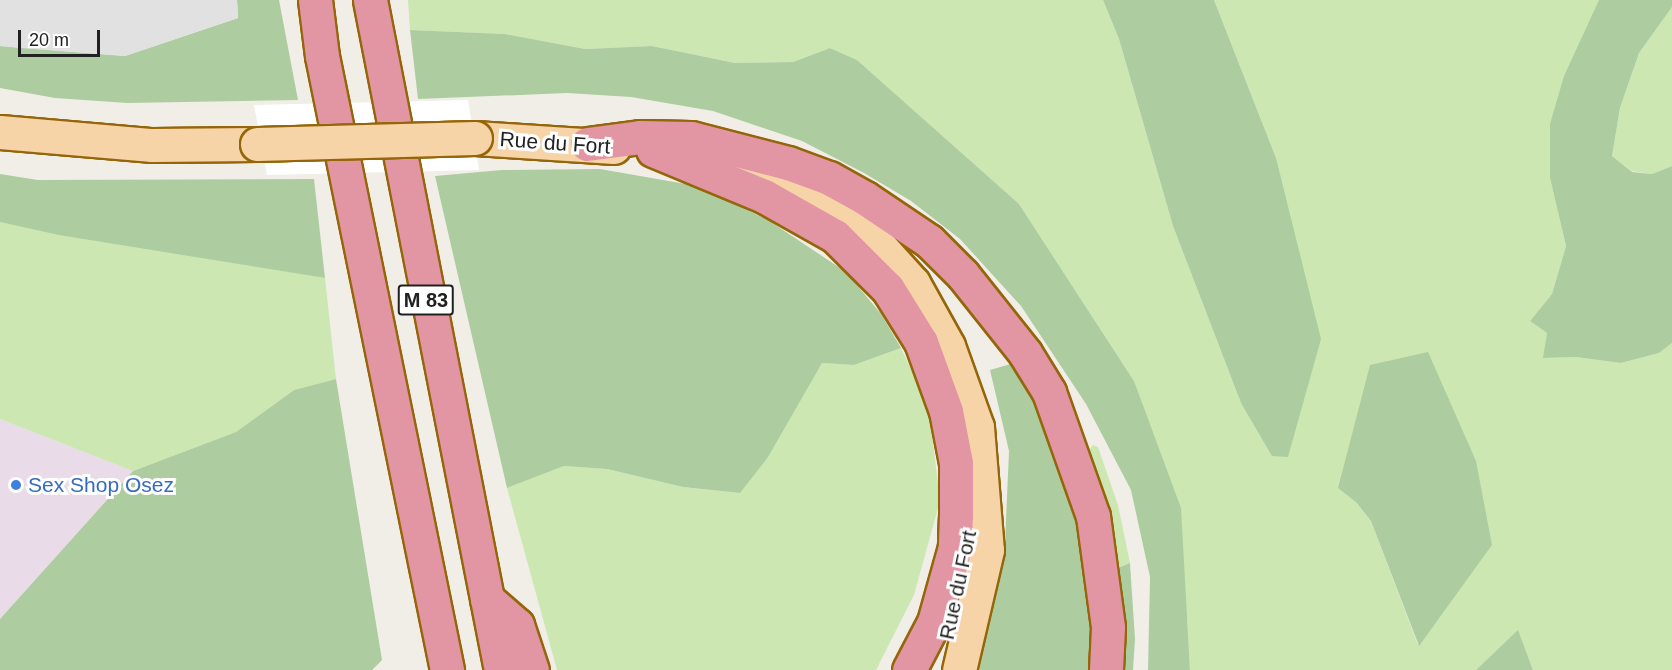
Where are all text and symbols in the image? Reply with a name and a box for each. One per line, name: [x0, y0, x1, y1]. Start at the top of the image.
scale bar: [21, 18, 104, 56]
text: 20 m: [29, 30, 69, 50]
street label: Rue du Fort: [499, 127, 611, 159]
road number: M 83: [398, 283, 454, 317]
place label: Sex Shop Osez: [28, 472, 174, 498]
marker: Sex Shop Osez: [9, 478, 23, 492]
street label: Rue du Fort: [934, 528, 982, 642]

